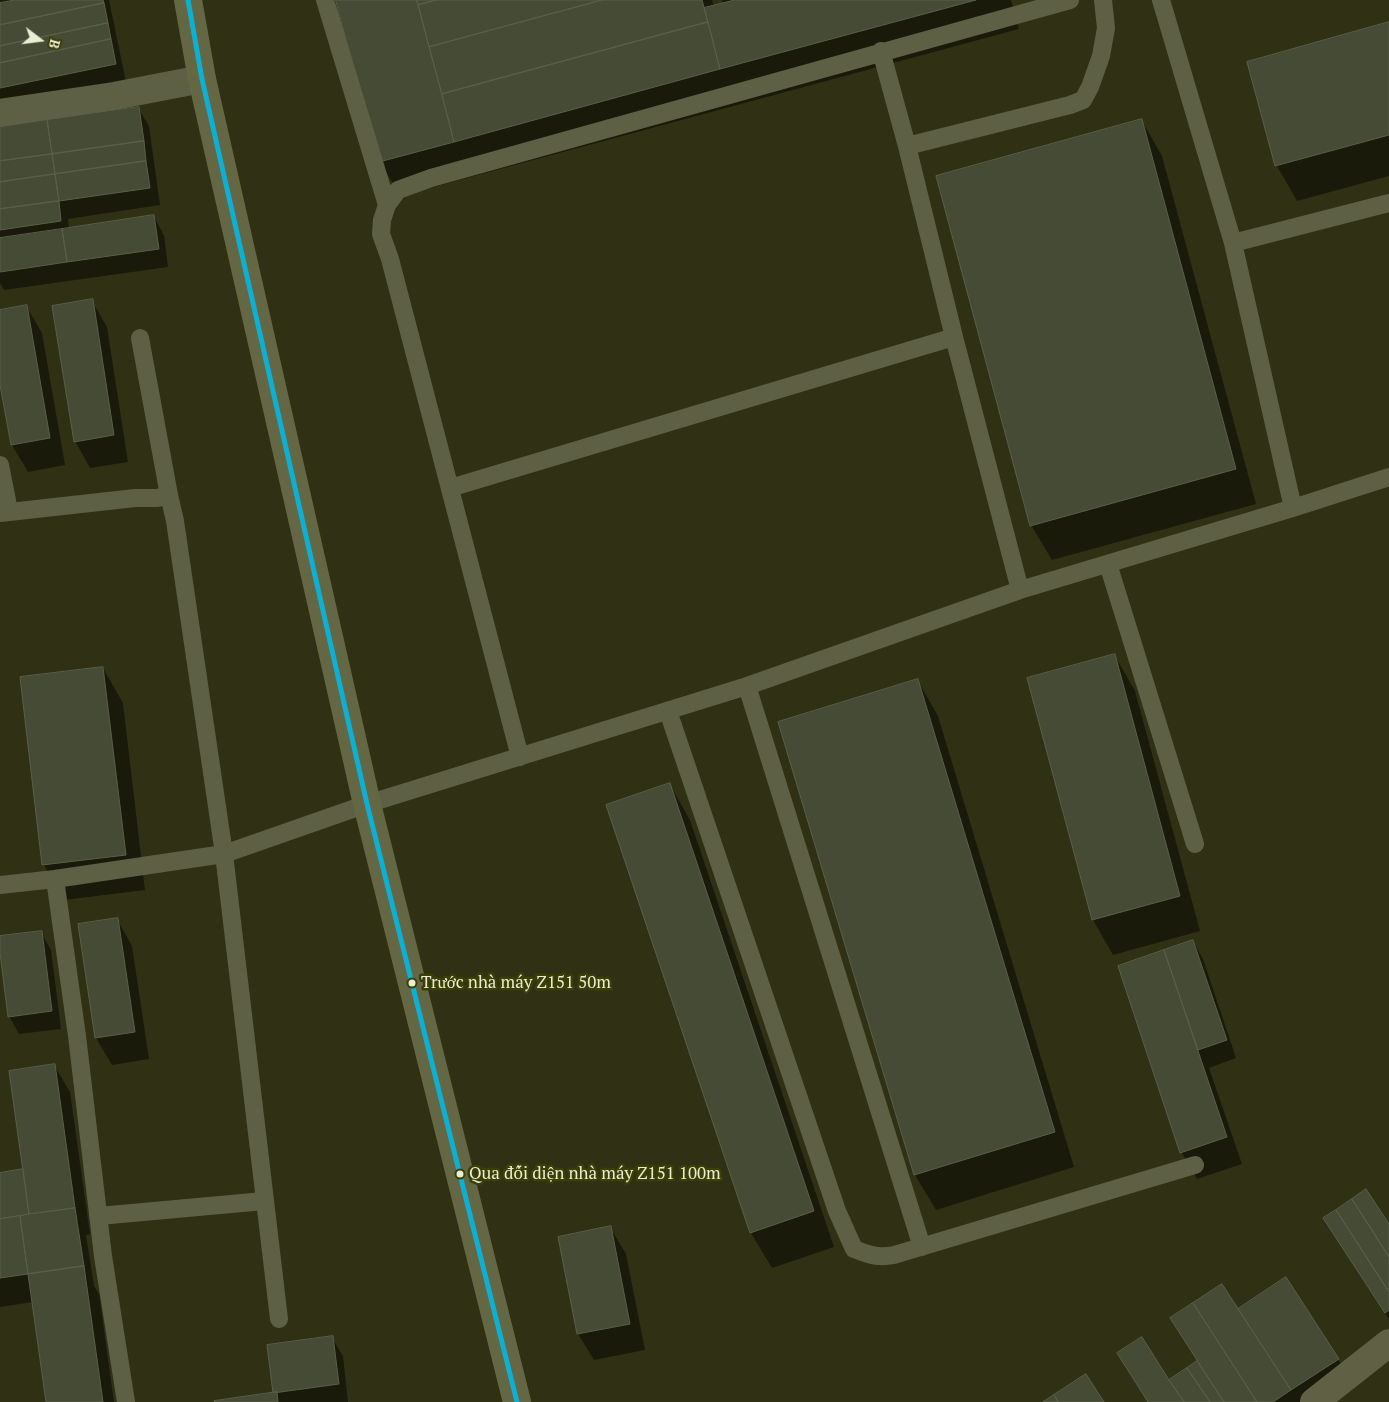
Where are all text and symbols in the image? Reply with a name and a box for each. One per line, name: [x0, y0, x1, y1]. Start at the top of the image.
north arrow: [15, 15, 65, 65]
text: B: [45, 37, 65, 51]
place label: Trước nhà máy Z151 50m: [421, 973, 611, 993]
marker: Trước nhà máy Z151 50m: [407, 978, 417, 988]
place label: Qua đối diện nhà máy Z151 100m: [469, 1164, 721, 1184]
marker: Qua đối diện nhà máy Z151 100m: [455, 1169, 465, 1179]

